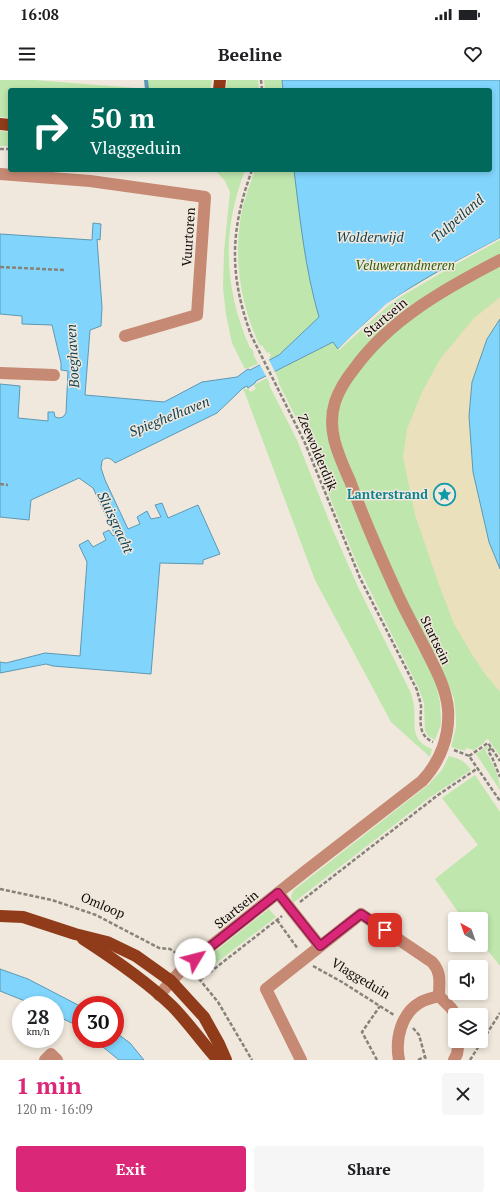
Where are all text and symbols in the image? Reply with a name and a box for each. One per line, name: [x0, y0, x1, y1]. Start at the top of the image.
text: 16:08: [20, 4, 59, 24]
text: Beeline: [218, 42, 282, 66]
icon: menu: [16, 43, 38, 65]
icon: heart: [462, 43, 484, 65]
text: 50 m: [90, 99, 155, 136]
icon: right: [24, 104, 76, 156]
text: Vlaggeduin: [90, 135, 181, 159]
water label: Tulpeiland: [427, 189, 488, 246]
street label: Vuurtoren: [177, 207, 199, 267]
water label: Wolderwijd: [336, 227, 404, 246]
park label: Veluwerandmeren: [355, 256, 455, 274]
street label: Startsein: [359, 293, 411, 341]
water label: Boeghaven: [61, 324, 83, 389]
water label: Spieghelhaven: [126, 391, 212, 441]
street label: Zeewolderdijk: [294, 411, 342, 493]
place icon: Lanterstrand: [431, 481, 457, 507]
place label: Lanterstrand: [347, 485, 428, 503]
water label: Sluisgracht: [93, 488, 139, 556]
street label: Startsein: [417, 613, 456, 668]
street label: Startsein: [210, 885, 262, 932]
street label: Omloop: [78, 888, 128, 922]
north arrow: [448, 912, 488, 952]
map controls: [448, 912, 488, 1048]
pin: [368, 913, 402, 947]
icon: arrive: [374, 919, 396, 941]
position arrow: [174, 938, 216, 980]
street label: Vlaggeduin: [328, 953, 394, 1003]
button: sound: [448, 960, 488, 1000]
speed limit sign: 30: [72, 996, 124, 1048]
text: 28: [27, 1003, 49, 1030]
button: layers: [448, 1008, 488, 1048]
text: km/h: [26, 1025, 50, 1038]
text: 1 min: [16, 1069, 82, 1101]
button: close: [442, 1073, 484, 1115]
text: 120 m · 16:09: [16, 1100, 93, 1118]
button: Exit: [16, 1146, 246, 1192]
button: Share: [254, 1146, 484, 1192]

